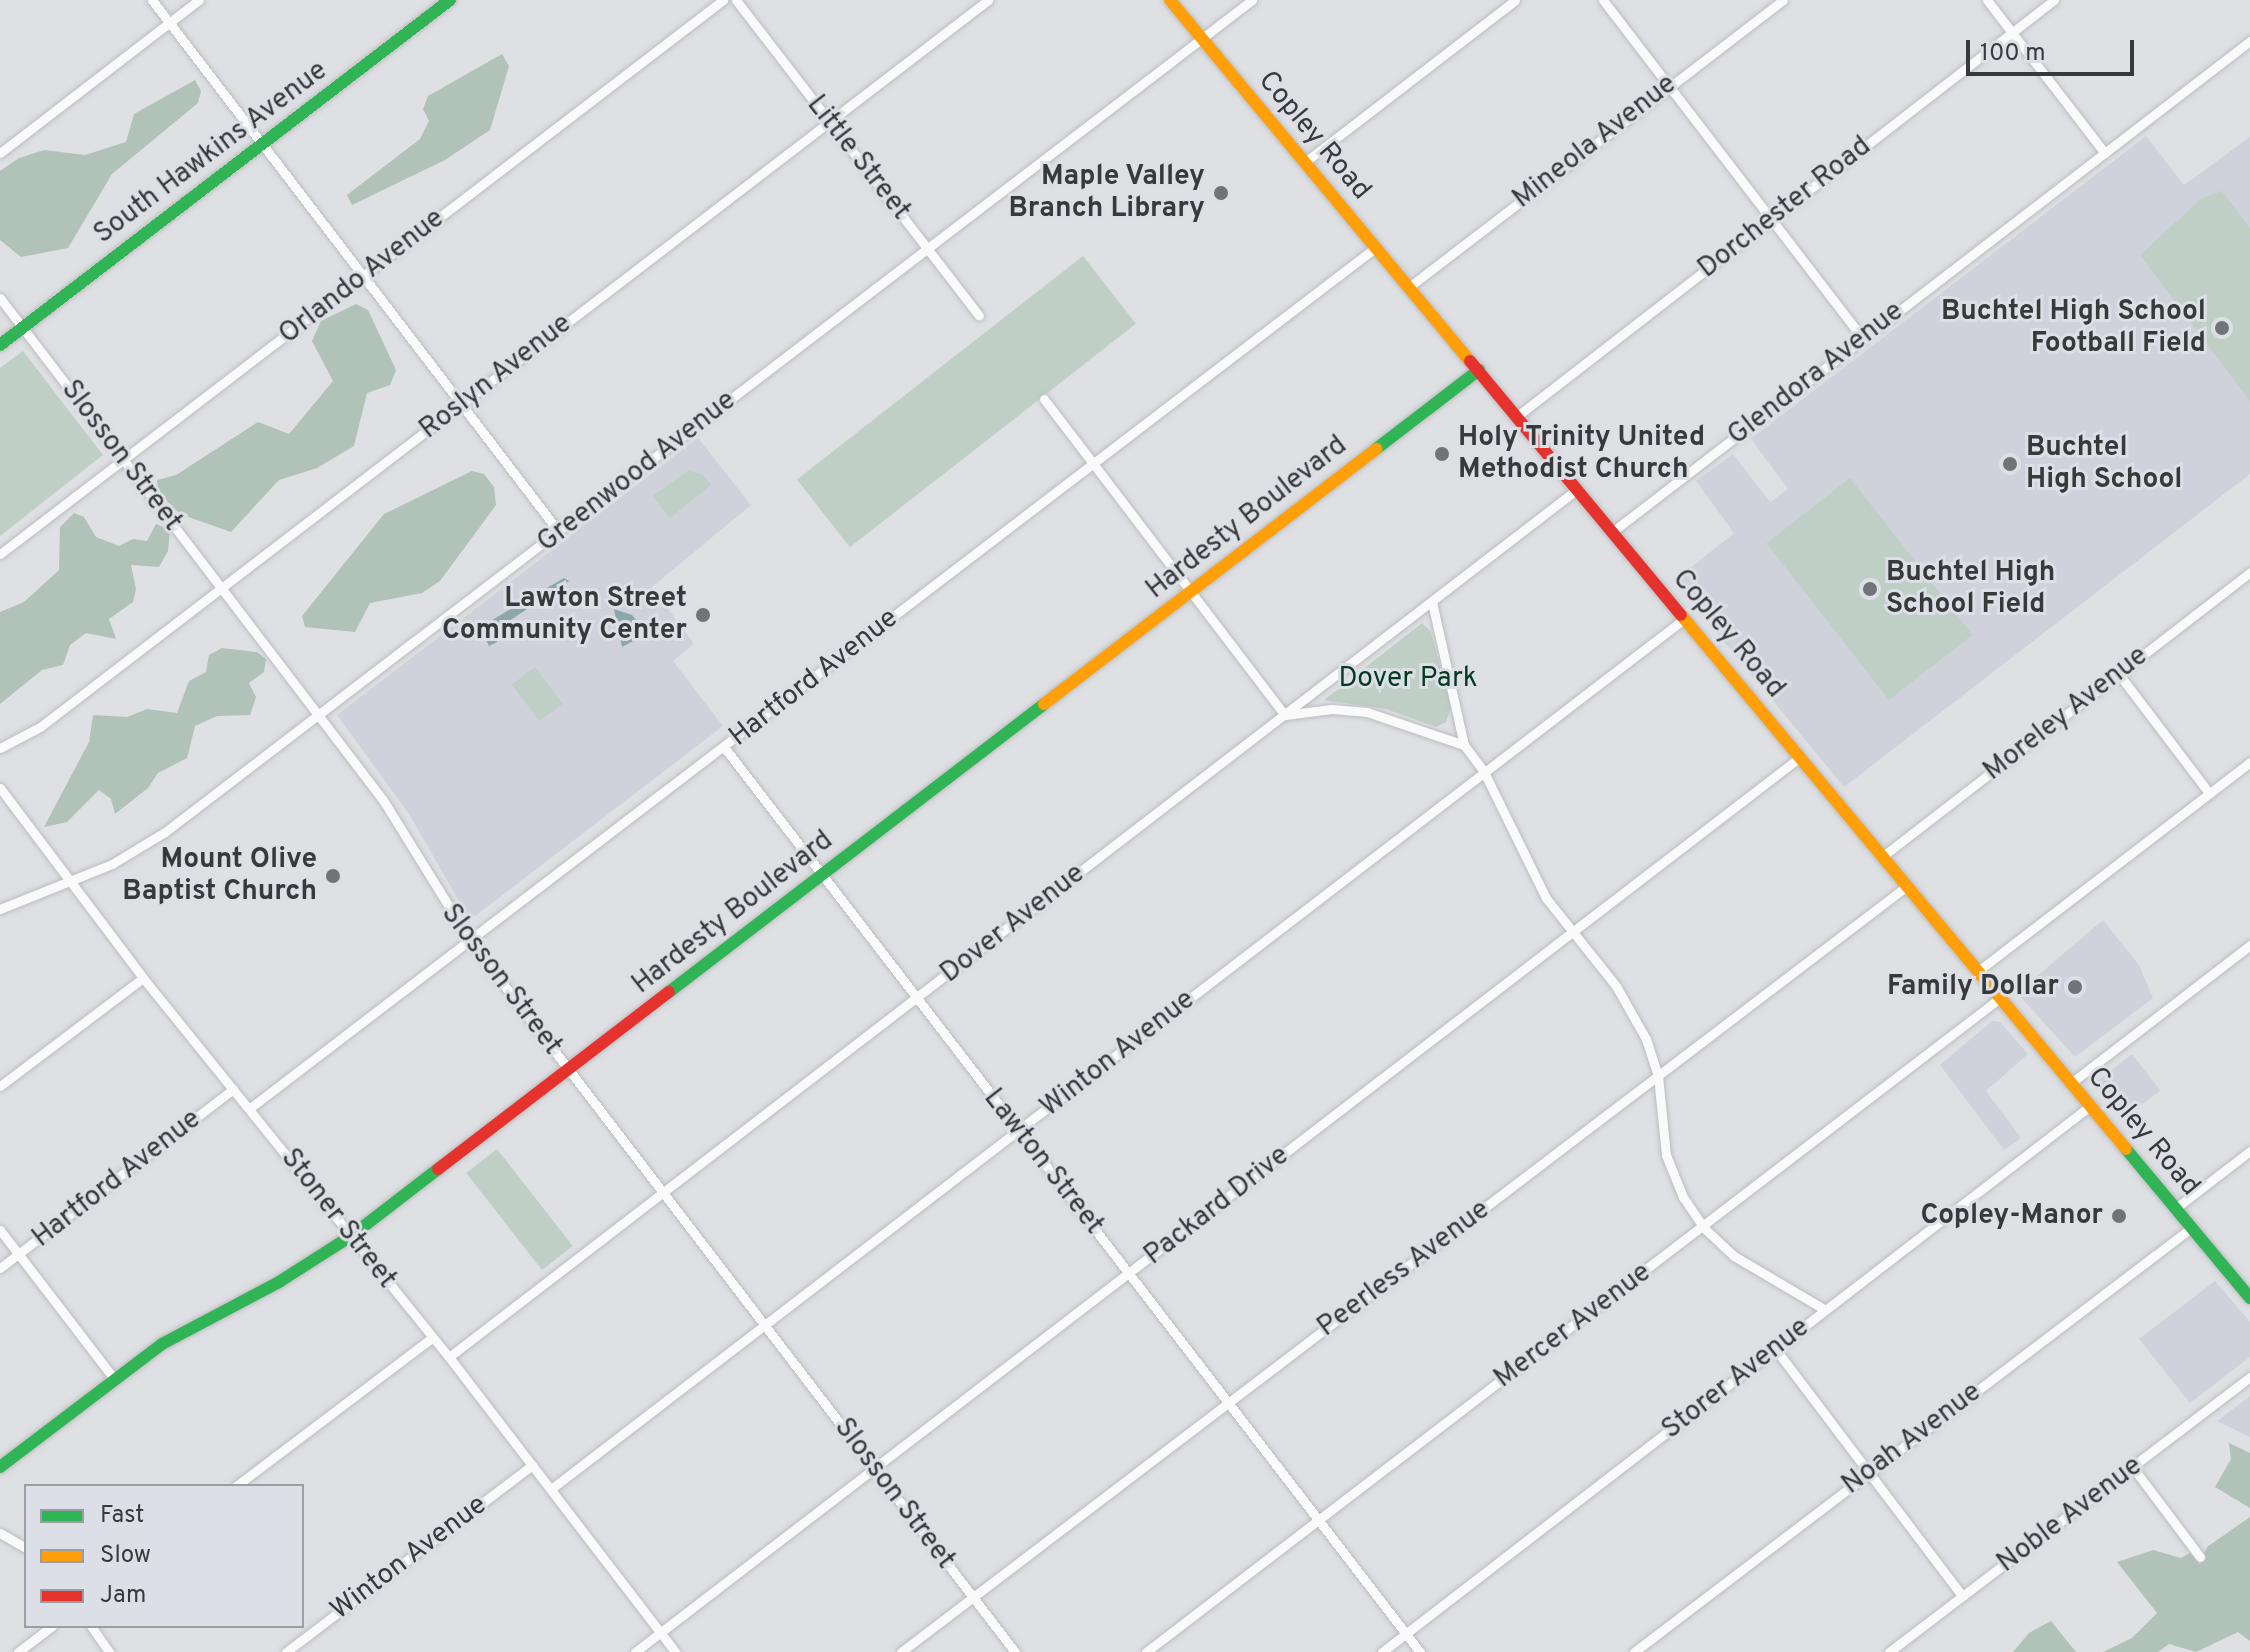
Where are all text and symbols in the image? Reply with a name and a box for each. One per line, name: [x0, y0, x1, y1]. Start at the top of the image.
scale bar: [1970, 24, 2138, 74]
text: 100 m: [1980, 39, 2046, 69]
street label: South Hawkins Avenue: [87, 54, 335, 252]
street label: Copley Road: [1250, 65, 1378, 207]
street label: Mineola Avenue: [1506, 67, 1684, 217]
street label: Little Street: [799, 89, 917, 227]
street label: Dorchester Road: [1692, 130, 1878, 286]
place label: Maple Valley Branch Library: [1009, 160, 1205, 226]
marker: Maple Valley Branch Library: [1212, 184, 1230, 202]
street label: Orlando Avenue: [272, 202, 452, 352]
street label: Glendora Avenue: [1721, 295, 1911, 453]
place label: Buchtel High School Football Field: [1941, 295, 2206, 361]
street label: Roslyn Avenue: [413, 307, 579, 447]
marker: Buchtel High School Football Field: [2213, 319, 2231, 337]
street label: Slosson Street: [53, 374, 189, 538]
street label: Greenwood Avenue: [531, 384, 743, 560]
place label: Holy Trinity United Methodist Church: [1458, 421, 1705, 487]
street label: Hardesty Boulevard: [1140, 429, 1354, 607]
place label: Buchtel High School: [2026, 431, 2182, 497]
marker: Holy Trinity United Methodist Church: [1433, 445, 1451, 463]
marker: Buchtel High School: [2001, 455, 2019, 473]
place label: Buchtel High School Field: [1886, 556, 2055, 622]
street label: Copley Road: [1664, 563, 1792, 705]
marker: Buchtel High School Field: [1861, 580, 1879, 598]
place label: Lawton Street Community Center: [442, 582, 687, 648]
street label: Hartford Avenue: [723, 601, 905, 755]
marker: Lawton Street Community Center: [694, 606, 712, 624]
street label: Moreley Avenue: [1977, 639, 2155, 789]
park label: Dover Park: [1338, 662, 1478, 696]
street label: Hardesty Boulevard: [626, 824, 840, 1002]
place label: Mount Olive Baptist Church: [122, 843, 317, 909]
street label: Dover Avenue: [934, 857, 1092, 991]
marker: Mount Olive Baptist Church: [324, 867, 342, 885]
street label: Slosson Street: [433, 898, 569, 1062]
place label: Family Dollar: [1887, 970, 2059, 1004]
marker: Family Dollar: [2066, 978, 2084, 996]
street label: Winton Avenue: [1034, 983, 1202, 1125]
street label: Copley Road: [2079, 1061, 2207, 1203]
street label: Lawton Street: [976, 1082, 1110, 1242]
street label: Hartford Avenue: [26, 1102, 208, 1256]
street label: Packard Drive: [1138, 1139, 1296, 1273]
street label: Stoner Street: [273, 1142, 403, 1296]
street label: Peerless Avenue: [1311, 1193, 1497, 1345]
place label: Copley-Manor: [1920, 1199, 2103, 1233]
marker: Copley-Manor: [2110, 1207, 2128, 1225]
street label: Mercer Avenue: [1488, 1256, 1658, 1396]
street label: Storer Avenue: [1655, 1311, 1817, 1447]
street label: Noah Avenue: [1835, 1375, 1989, 1503]
street label: Slosson Street: [826, 1412, 962, 1576]
street label: Noble Avenue: [1990, 1449, 2150, 1581]
legend: [24, 1484, 304, 1628]
street label: Winton Avenue: [324, 1488, 494, 1628]
text: Fast: [100, 1501, 144, 1531]
text: Slow: [100, 1541, 151, 1571]
text: Jam: [100, 1581, 146, 1611]

